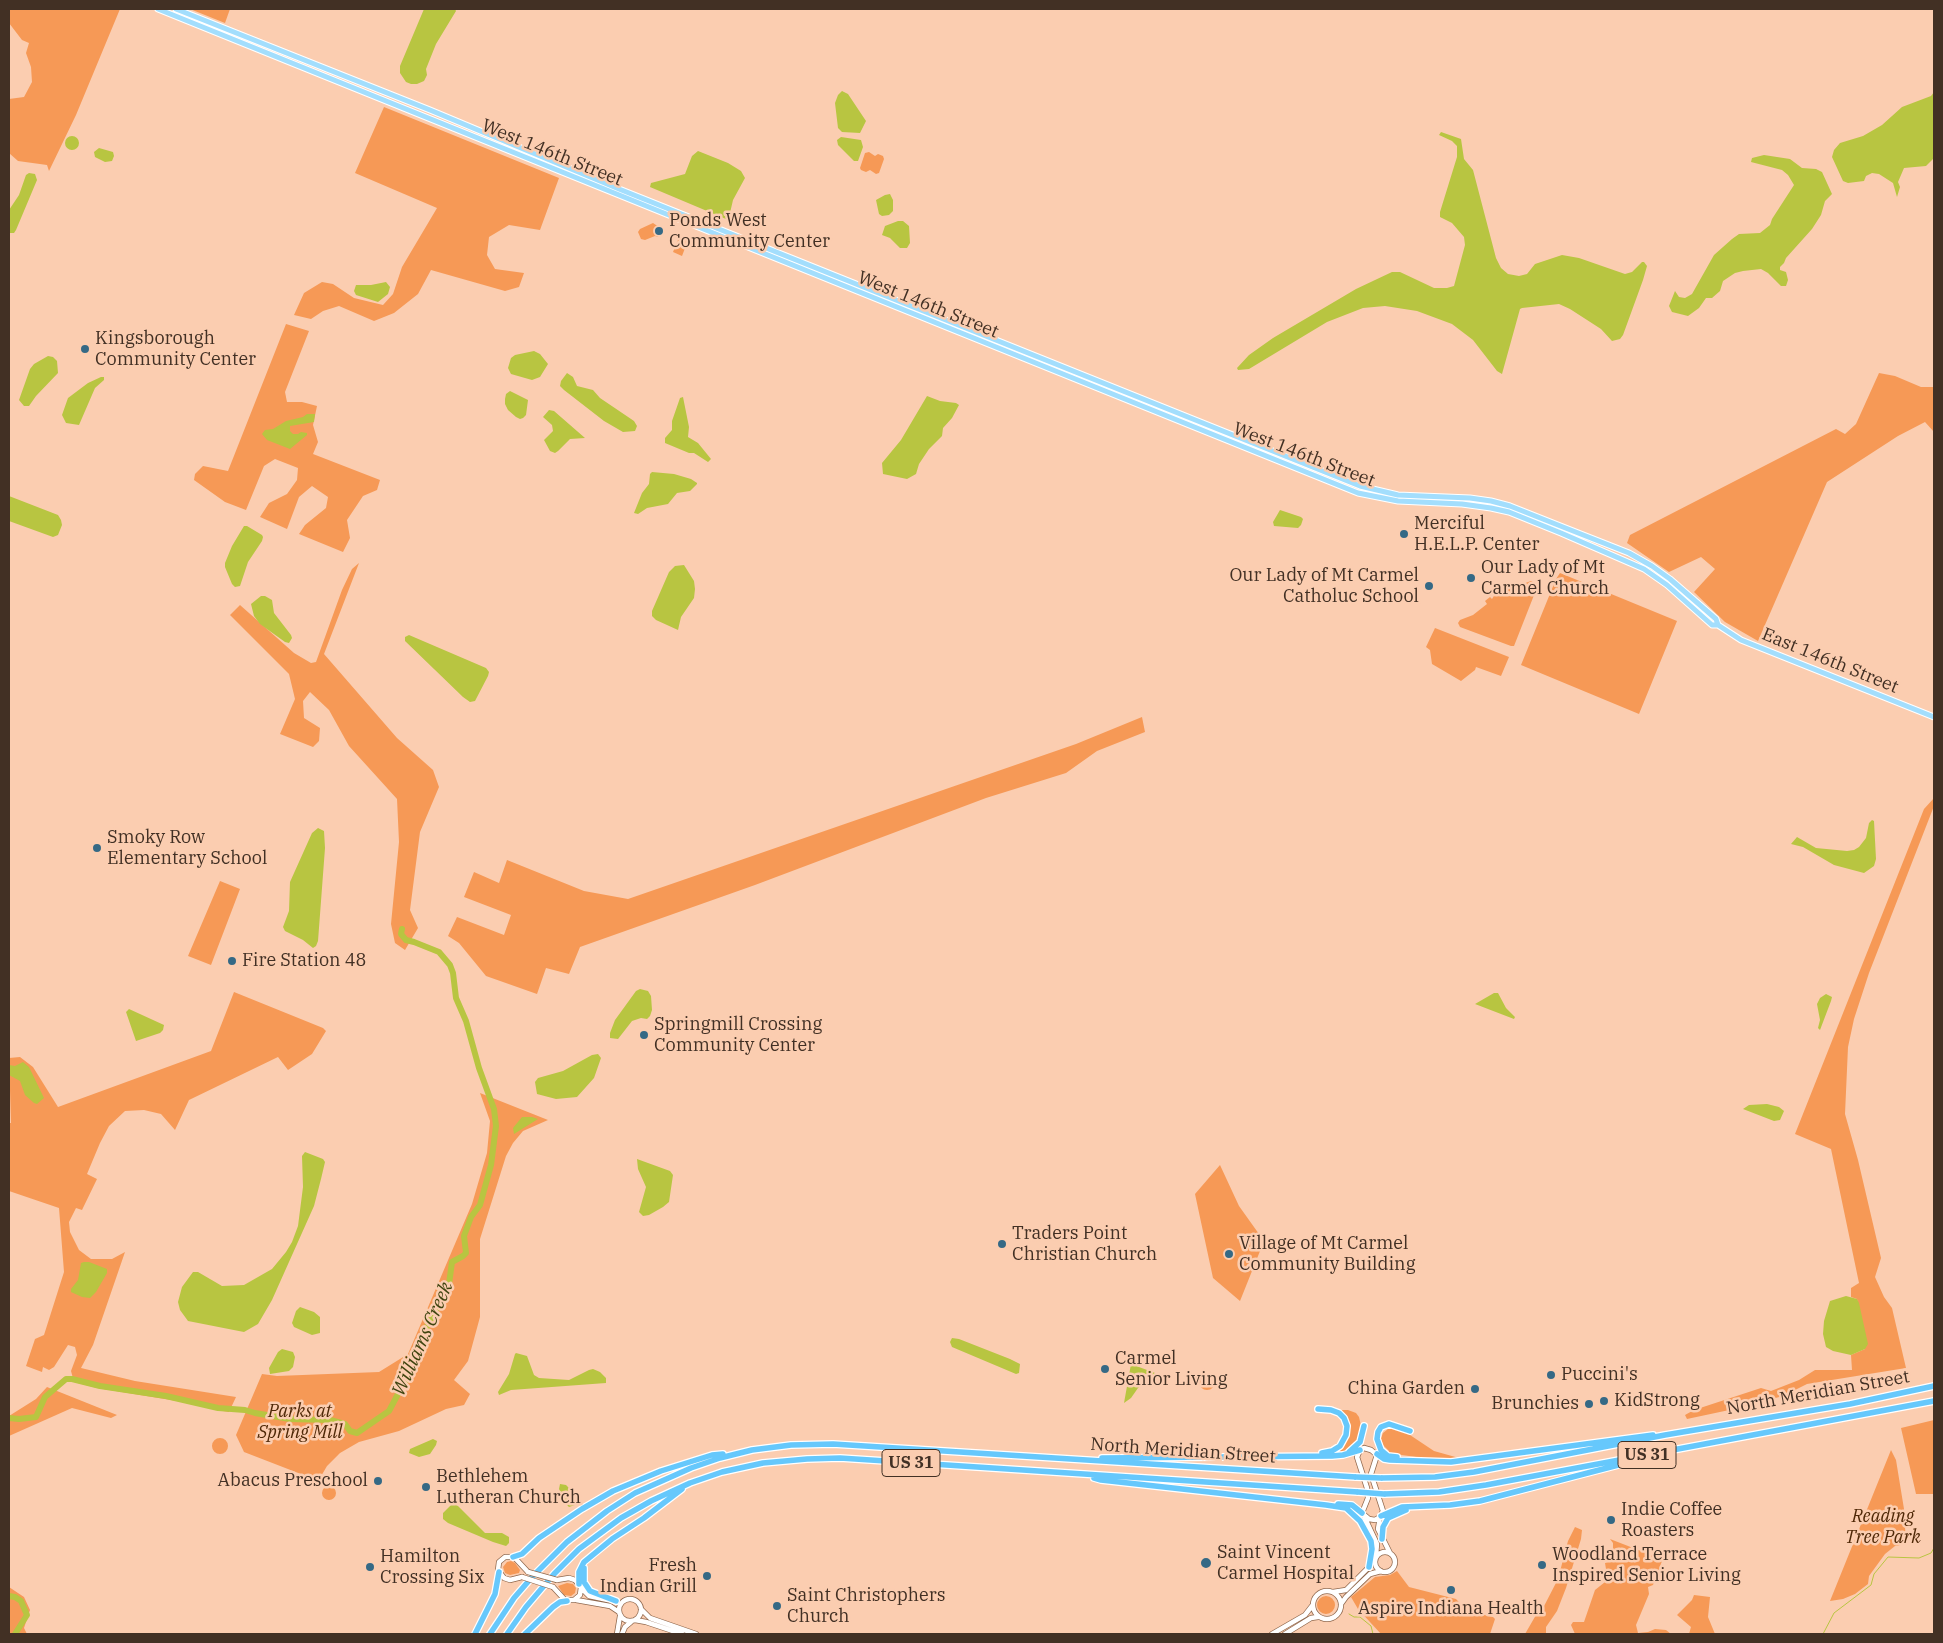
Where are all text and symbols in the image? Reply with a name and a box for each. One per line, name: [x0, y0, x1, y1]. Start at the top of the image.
street label: West 146th Street: [478, 115, 626, 191]
place label: Ponds West Community Center: [669, 210, 830, 252]
marker: Ponds West Community Center: [653, 225, 665, 237]
street label: West 146th Street: [854, 267, 1002, 343]
place label: Kingsborough Community Center: [95, 328, 256, 370]
marker: Kingsborough Community Center: [79, 343, 91, 355]
street label: West 146th Street: [1230, 418, 1378, 492]
place label: Merciful H.E.L.P. Center: [1414, 513, 1539, 556]
marker: Merciful H.E.L.P. Center: [1398, 528, 1410, 540]
place label: Our Lady of Mt Carmel Church: [1481, 557, 1609, 600]
place label: Our Lady of Mt Carmel Catholuc School: [1229, 565, 1419, 608]
marker: Our Lady of Mt Carmel Church: [1465, 572, 1477, 584]
marker: Our Lady of Mt Carmel Catholuc School: [1423, 580, 1435, 592]
street label: East 146th Street: [1759, 624, 1901, 698]
place label: Smoky Row Elementary School: [107, 827, 267, 870]
marker: Smoky Row Elementary School: [91, 842, 103, 854]
place label: Fire Station 48: [242, 950, 366, 972]
marker: Fire Station 48: [226, 955, 238, 967]
place label: Springmill Crossing Community Center: [654, 1014, 822, 1056]
marker: Springmill Crossing Community Center: [638, 1029, 650, 1041]
place label: Traders Point Christian Church: [1012, 1223, 1157, 1266]
place label: Village of Mt Carmel Community Building: [1239, 1233, 1415, 1276]
marker: Traders Point Christian Church: [996, 1238, 1008, 1250]
marker: Village of Mt Carmel Community Building: [1223, 1248, 1235, 1260]
water label: Williams Creek: [388, 1278, 458, 1400]
place label: Carmel Senior Living: [1115, 1348, 1228, 1390]
marker: Carmel Senior Living: [1099, 1363, 1111, 1375]
place label: Puccini's: [1561, 1364, 1638, 1386]
street label: North Meridian Street: [1725, 1366, 1911, 1420]
marker: Puccini's: [1545, 1369, 1557, 1381]
place label: China Garden: [1348, 1378, 1465, 1400]
marker: China Garden: [1469, 1383, 1481, 1395]
place label: KidStrong: [1614, 1390, 1700, 1412]
place label: Brunchies: [1491, 1393, 1579, 1415]
marker: KidStrong: [1598, 1395, 1610, 1407]
marker: Brunchies: [1583, 1398, 1595, 1410]
park label: Parks at Spring Mill: [257, 1401, 343, 1444]
street label: North Meridian Street: [1090, 1434, 1276, 1468]
road number: US 31: [1618, 1442, 1676, 1468]
road number: US 31: [882, 1450, 940, 1476]
place label: Bethlehem Lutheran Church: [436, 1466, 581, 1508]
place label: Abacus Preschool: [218, 1470, 368, 1492]
marker: Abacus Preschool: [372, 1475, 384, 1487]
marker: Bethlehem Lutheran Church: [420, 1481, 432, 1493]
place label: Indie Coffee Roasters: [1621, 1499, 1722, 1542]
park label: Reading Tree Park: [1845, 1506, 1921, 1548]
marker: Indie Coffee Roasters: [1605, 1514, 1617, 1526]
place label: Saint Vincent Carmel Hospital: [1217, 1542, 1354, 1585]
place label: Woodland Terrace Inspired Senior Living: [1552, 1544, 1741, 1586]
place label: Hamilton Crossing Six: [380, 1546, 484, 1588]
place label: Fresh Indian Grill: [600, 1555, 697, 1598]
marker: Saint Vincent Carmel Hospital: [1199, 1556, 1213, 1570]
marker: Woodland Terrace Inspired Senior Living: [1536, 1559, 1548, 1571]
marker: Hamilton Crossing Six: [364, 1561, 376, 1573]
marker: Fresh Indian Grill: [701, 1570, 713, 1582]
marker: Aspire Indiana Health: [1445, 1584, 1457, 1596]
place label: Saint Christophers Church: [787, 1585, 946, 1628]
place label: Aspire Indiana Health: [1358, 1598, 1544, 1620]
marker: Saint Christophers Church: [771, 1600, 783, 1612]

